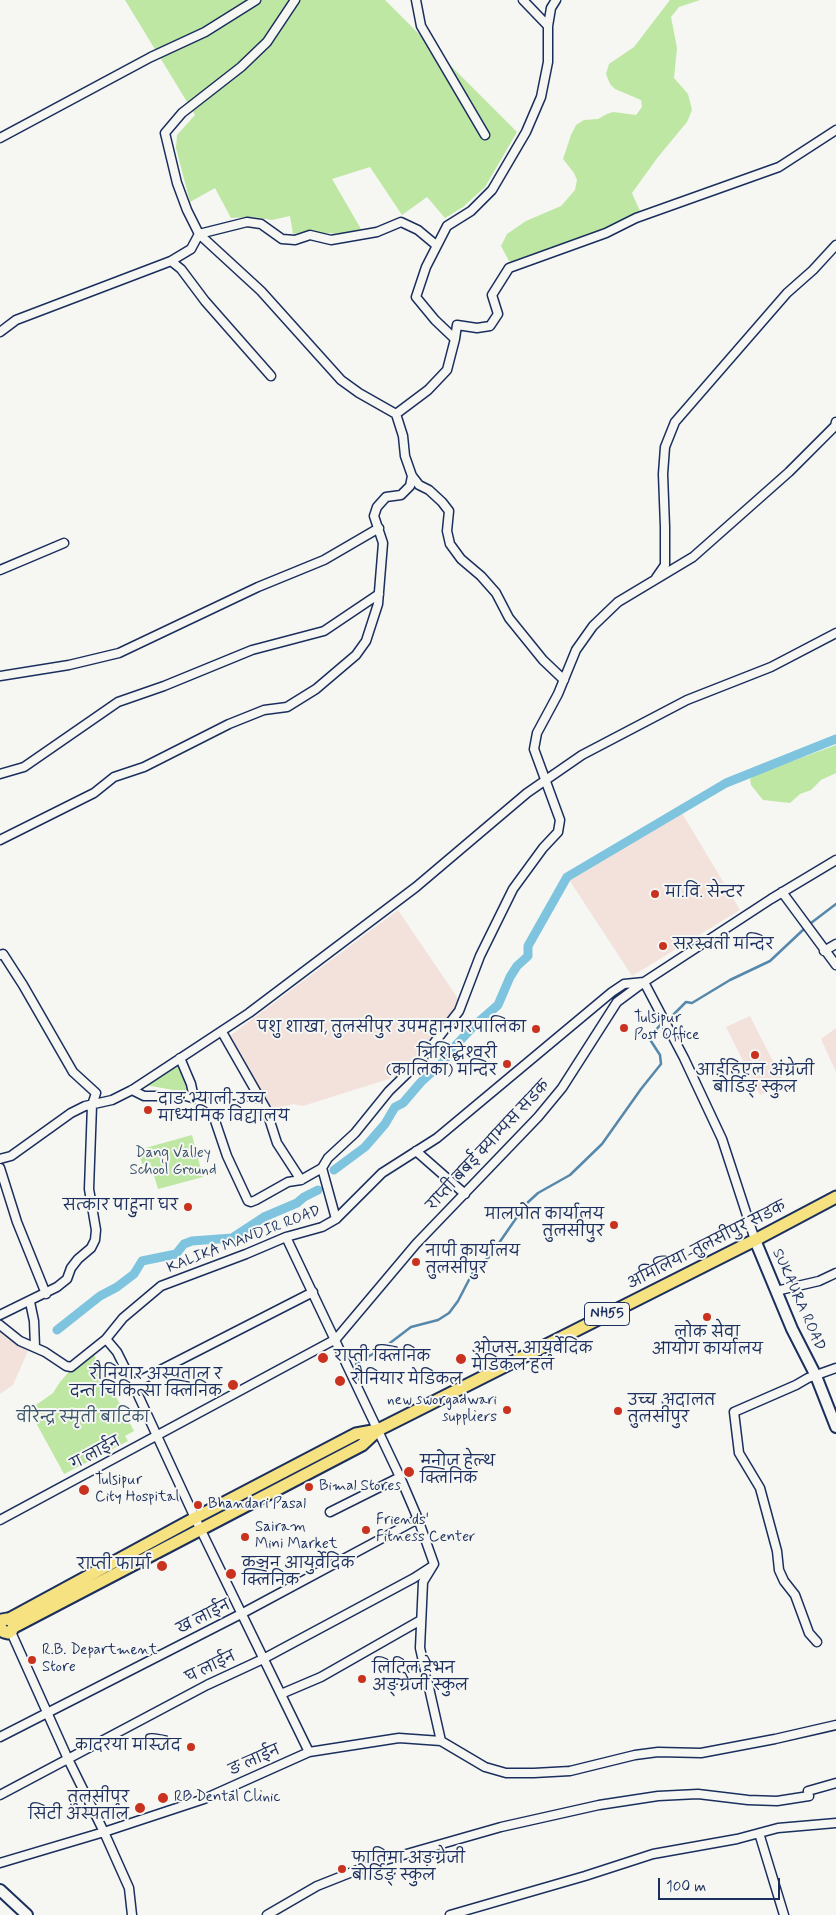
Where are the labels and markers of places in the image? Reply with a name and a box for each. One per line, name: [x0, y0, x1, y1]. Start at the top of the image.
place label: मा.वि. सेन्टर: [665, 885, 744, 903]
marker: मा.वि. सेन्टर: [649, 888, 661, 900]
place label: सरस्वती मन्दिर: [673, 937, 773, 955]
marker: सरस्वती मन्दिर: [657, 940, 669, 952]
place label: Tulsipur Post Office: [634, 1010, 699, 1045]
place label: पशु शाखा, तुलसीपुर उपमहानगरपालिका: [257, 1020, 526, 1038]
marker: Tulsipur Post Office: [618, 1022, 630, 1034]
marker: पशु शाखा, तुलसीपुर उपमहानगरपालिका: [530, 1023, 542, 1035]
place label: त्रिशिद्धेश्वरी (कालिका) मन्दिर: [386, 1046, 497, 1081]
marker: आईडिएल अंग्रेजी बोर्डिङ् स्कुल: [749, 1049, 761, 1061]
marker: त्रिशिद्धेश्वरी (कालिका) मन्दिर: [501, 1058, 513, 1070]
place label: आईडिएल अंग्रेजी बोर्डिङ् स्कुल: [696, 1063, 814, 1098]
place label: दाङ भ्याली उच्च माध्यमिक विद्यालय: [158, 1092, 289, 1127]
marker: दाङ भ्याली उच्च माध्यमिक विद्यालय: [142, 1104, 154, 1116]
place label: सत्कार पाहुना घर: [63, 1198, 178, 1216]
marker: सत्कार पाहुना घर: [182, 1201, 194, 1213]
place label: मालपोत कार्यालय तुलसीपुर: [485, 1207, 604, 1242]
marker: मालपोत कार्यालय तुलसीपुर: [608, 1219, 620, 1231]
place label: नापी कार्यालय तुलसीपुर: [426, 1244, 520, 1279]
marker: नापी कार्यालय तुलसीपुर: [410, 1256, 422, 1268]
marker: लोक सेवा आयोग कार्यालय: [701, 1311, 713, 1323]
place label: लोक सेवा आयोग कार्यालय: [651, 1325, 763, 1360]
place label: ओजस आयुर्वेदिक मेडिकल हल: [472, 1341, 592, 1376]
place label: राप्ती क्लिनिक: [334, 1349, 430, 1367]
marker: राप्ती क्लिनिक: [316, 1351, 330, 1365]
marker: ओजस आयुर्वेदिक मेडिकल हल: [454, 1352, 468, 1366]
place label: रौनियार अस्पताल र दन्त चिकित्सा क्लिनिक: [70, 1367, 222, 1402]
place label: रौनियार मेडिकल: [351, 1372, 462, 1390]
marker: रौनियार मेडिकल: [333, 1374, 347, 1388]
marker: रौनियार अस्पताल र दन्त चिकित्सा क्लिनिक: [226, 1378, 240, 1392]
place label: new sworgadwari suppliers: [387, 1392, 497, 1427]
place label: उच्च अदालत तुलसीपुर: [628, 1393, 715, 1428]
marker: new sworgadwari suppliers: [501, 1404, 513, 1416]
marker: उच्च अदालत तुलसीपुर: [612, 1405, 624, 1417]
place label: मनोज हेल्थ क्लिनिक: [420, 1454, 495, 1489]
marker: मनोज हेल्थ क्लिनिक: [402, 1465, 416, 1479]
place label: Tulsipur City Hospital: [95, 1472, 179, 1507]
place label: Bimal Stores: [319, 1478, 401, 1496]
marker: Bimal Stores: [303, 1481, 315, 1493]
marker: Tulsipur City Hospital: [77, 1483, 91, 1497]
place label: Bhandari Pasal: [208, 1496, 306, 1514]
marker: Bhandari Pasal: [192, 1499, 204, 1511]
place label: Friends' Fitness Center: [376, 1512, 475, 1547]
place label: Sairam Mini Market: [255, 1519, 338, 1554]
marker: Friends' Fitness Center: [360, 1524, 372, 1536]
marker: Sairam Mini Market: [239, 1531, 251, 1543]
place label: कञ्चन आयुर्वेदिक क्लिनिक: [242, 1556, 355, 1591]
place label: राप्ती फार्मा: [77, 1557, 151, 1575]
marker: राप्ती फार्मा: [155, 1559, 169, 1573]
marker: कञ्चन आयुर्वेदिक क्लिनिक: [224, 1567, 238, 1581]
place label: R.B. Department Store: [42, 1642, 158, 1677]
marker: R.B. Department Store: [26, 1654, 38, 1666]
place label: लिटिल हेभन अङ्‍ग्रेजी स्कुल: [372, 1661, 468, 1696]
marker: लिटिल हेभन अङ्‍ग्रेजी स्कुल: [356, 1673, 368, 1685]
place label: कादरया मस्जिद: [75, 1738, 181, 1756]
marker: कादरया मस्जिद: [185, 1741, 197, 1753]
place label: RB Dental Clinic: [174, 1789, 280, 1807]
place label: तुलसीपुर सिटी अस्पताल: [28, 1790, 129, 1825]
marker: RB Dental Clinic: [156, 1791, 170, 1805]
marker: तुलसीपुर सिटी अस्पताल: [133, 1801, 147, 1815]
place label: फातिमा अङ्‍ग्रेजी बोर्डिङ् स्कुल: [352, 1851, 465, 1886]
marker: फातिमा अङ्‍ग्रेजी बोर्डिङ् स्कुल: [336, 1863, 348, 1875]

